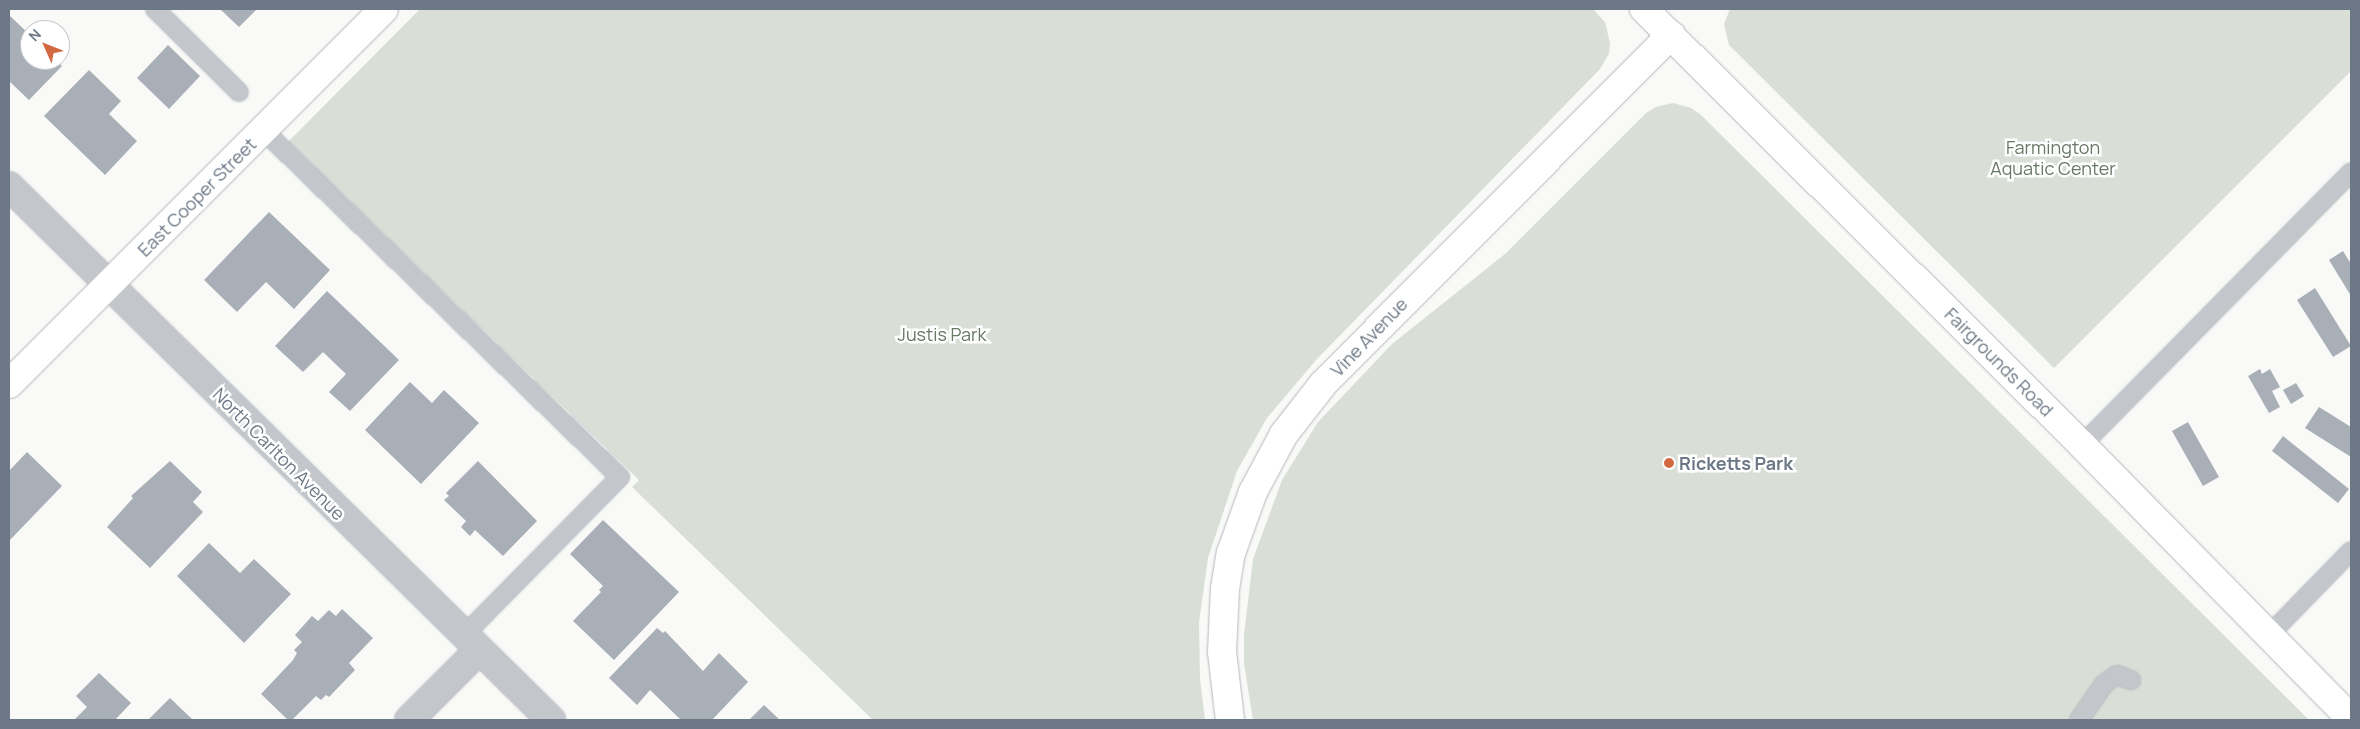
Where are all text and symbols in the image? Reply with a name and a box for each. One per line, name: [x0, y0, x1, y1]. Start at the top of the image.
north arrow: [20, 20, 70, 70]
text: N: [24, 25, 45, 45]
street label: East Cooper Street: [133, 133, 261, 261]
park label: Farmington Aquatic Center: [1990, 137, 2116, 180]
street label: Vine Avenue: [1326, 293, 1412, 381]
street label: Fairgrounds Road: [1940, 303, 2058, 421]
park label: Justis Park: [898, 323, 986, 345]
street label: North Carlton Avenue: [208, 383, 350, 525]
place label: Ricketts Park: [1679, 452, 1793, 474]
marker: Ricketts Park: [1663, 457, 1675, 469]

